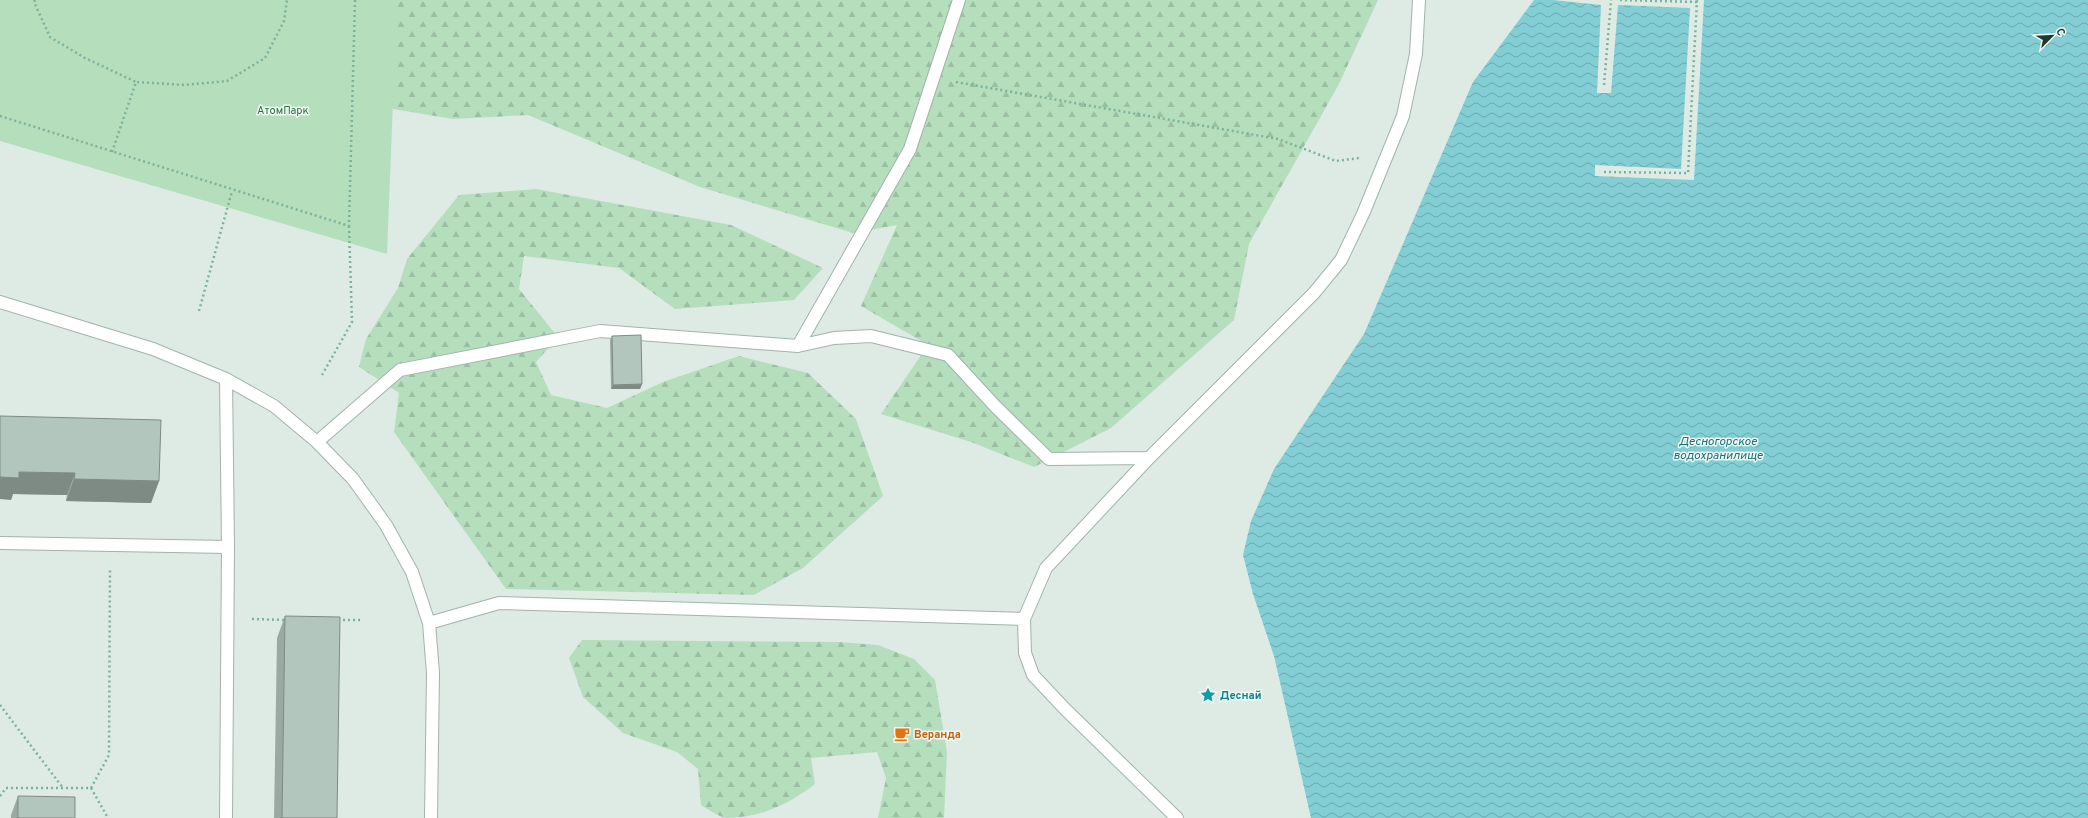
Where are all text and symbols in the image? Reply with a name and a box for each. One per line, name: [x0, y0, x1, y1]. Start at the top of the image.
north arrow: [2032, 16, 2072, 56]
text: С: [2052, 26, 2068, 38]
park label: АтомПарк: [257, 104, 309, 118]
water label: Десногорское водохранилище: [1673, 434, 1764, 464]
place icon: Деснай: [1199, 686, 1217, 704]
place label: Деснай: [1220, 689, 1262, 703]
cafe icon: Веранда: [893, 725, 911, 743]
place label: Веранда: [914, 728, 961, 742]

